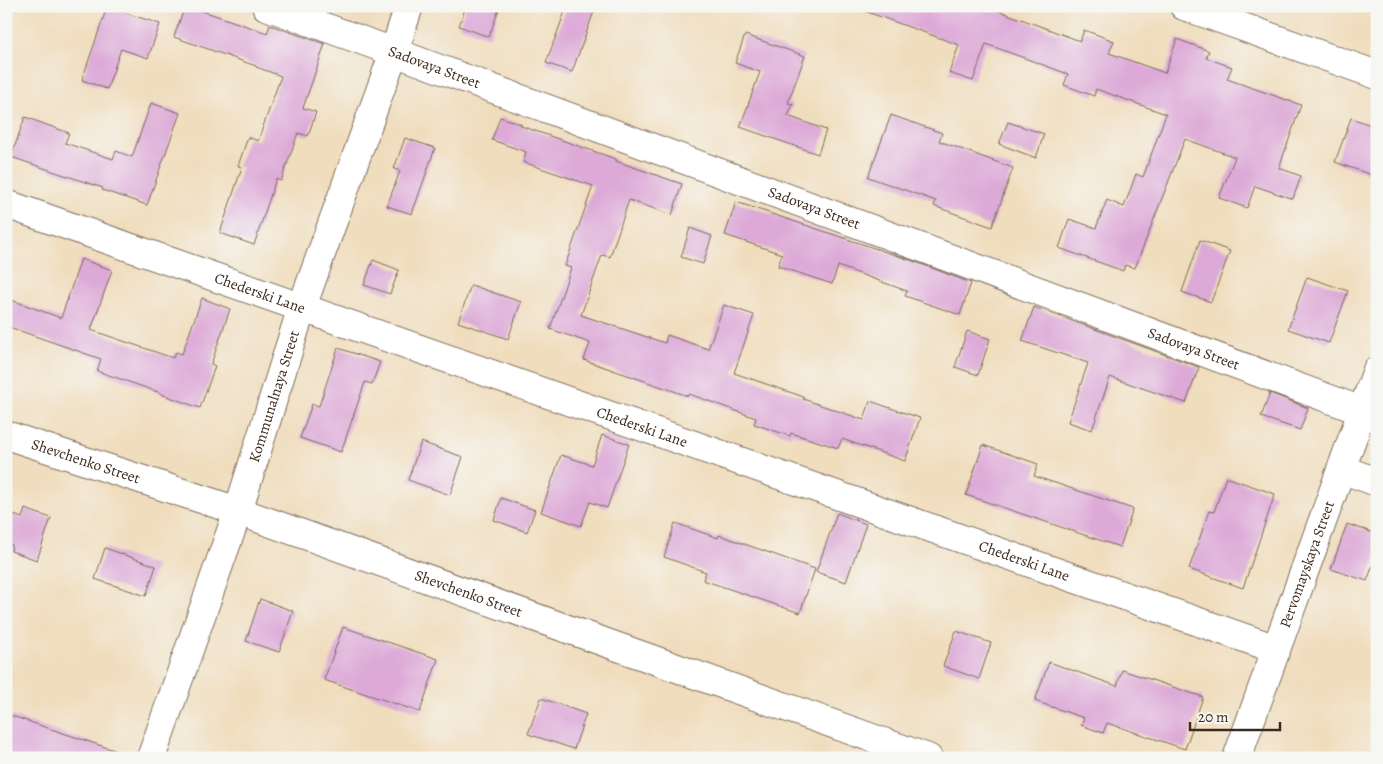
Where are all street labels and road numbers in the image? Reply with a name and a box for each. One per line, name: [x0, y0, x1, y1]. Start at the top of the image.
street label: Sadovaya Street: [386, 41, 483, 93]
street label: Sadovaya Street: [765, 182, 863, 234]
street label: Chederski Lane: [212, 268, 308, 318]
street label: Sadovaya Street: [1145, 322, 1243, 375]
street label: Kommunalnaya Street: [244, 328, 304, 465]
street label: Chederski Lane: [594, 402, 690, 452]
street label: Shevchenko Street: [29, 434, 143, 488]
street label: Pervomayskaya Street: [1275, 498, 1339, 630]
street label: Chederski Lane: [976, 536, 1073, 586]
street label: Shevchenko Street: [412, 565, 525, 622]

